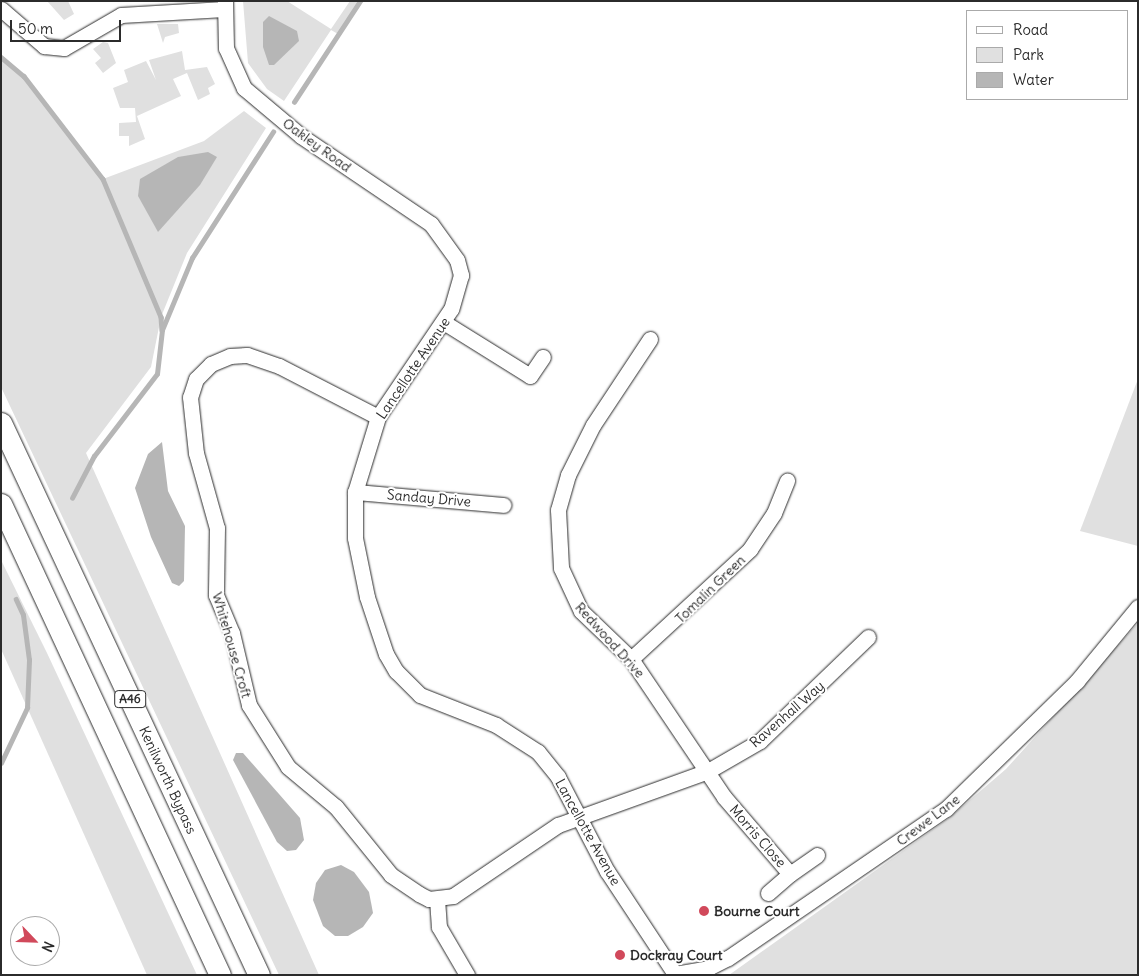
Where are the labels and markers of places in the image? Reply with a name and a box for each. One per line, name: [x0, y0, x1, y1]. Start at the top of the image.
place label: Bourne Court: [714, 903, 799, 919]
marker: Bourne Court: [698, 905, 710, 917]
place label: Dockray Court: [630, 947, 722, 963]
marker: Dockray Court: [614, 949, 626, 961]

